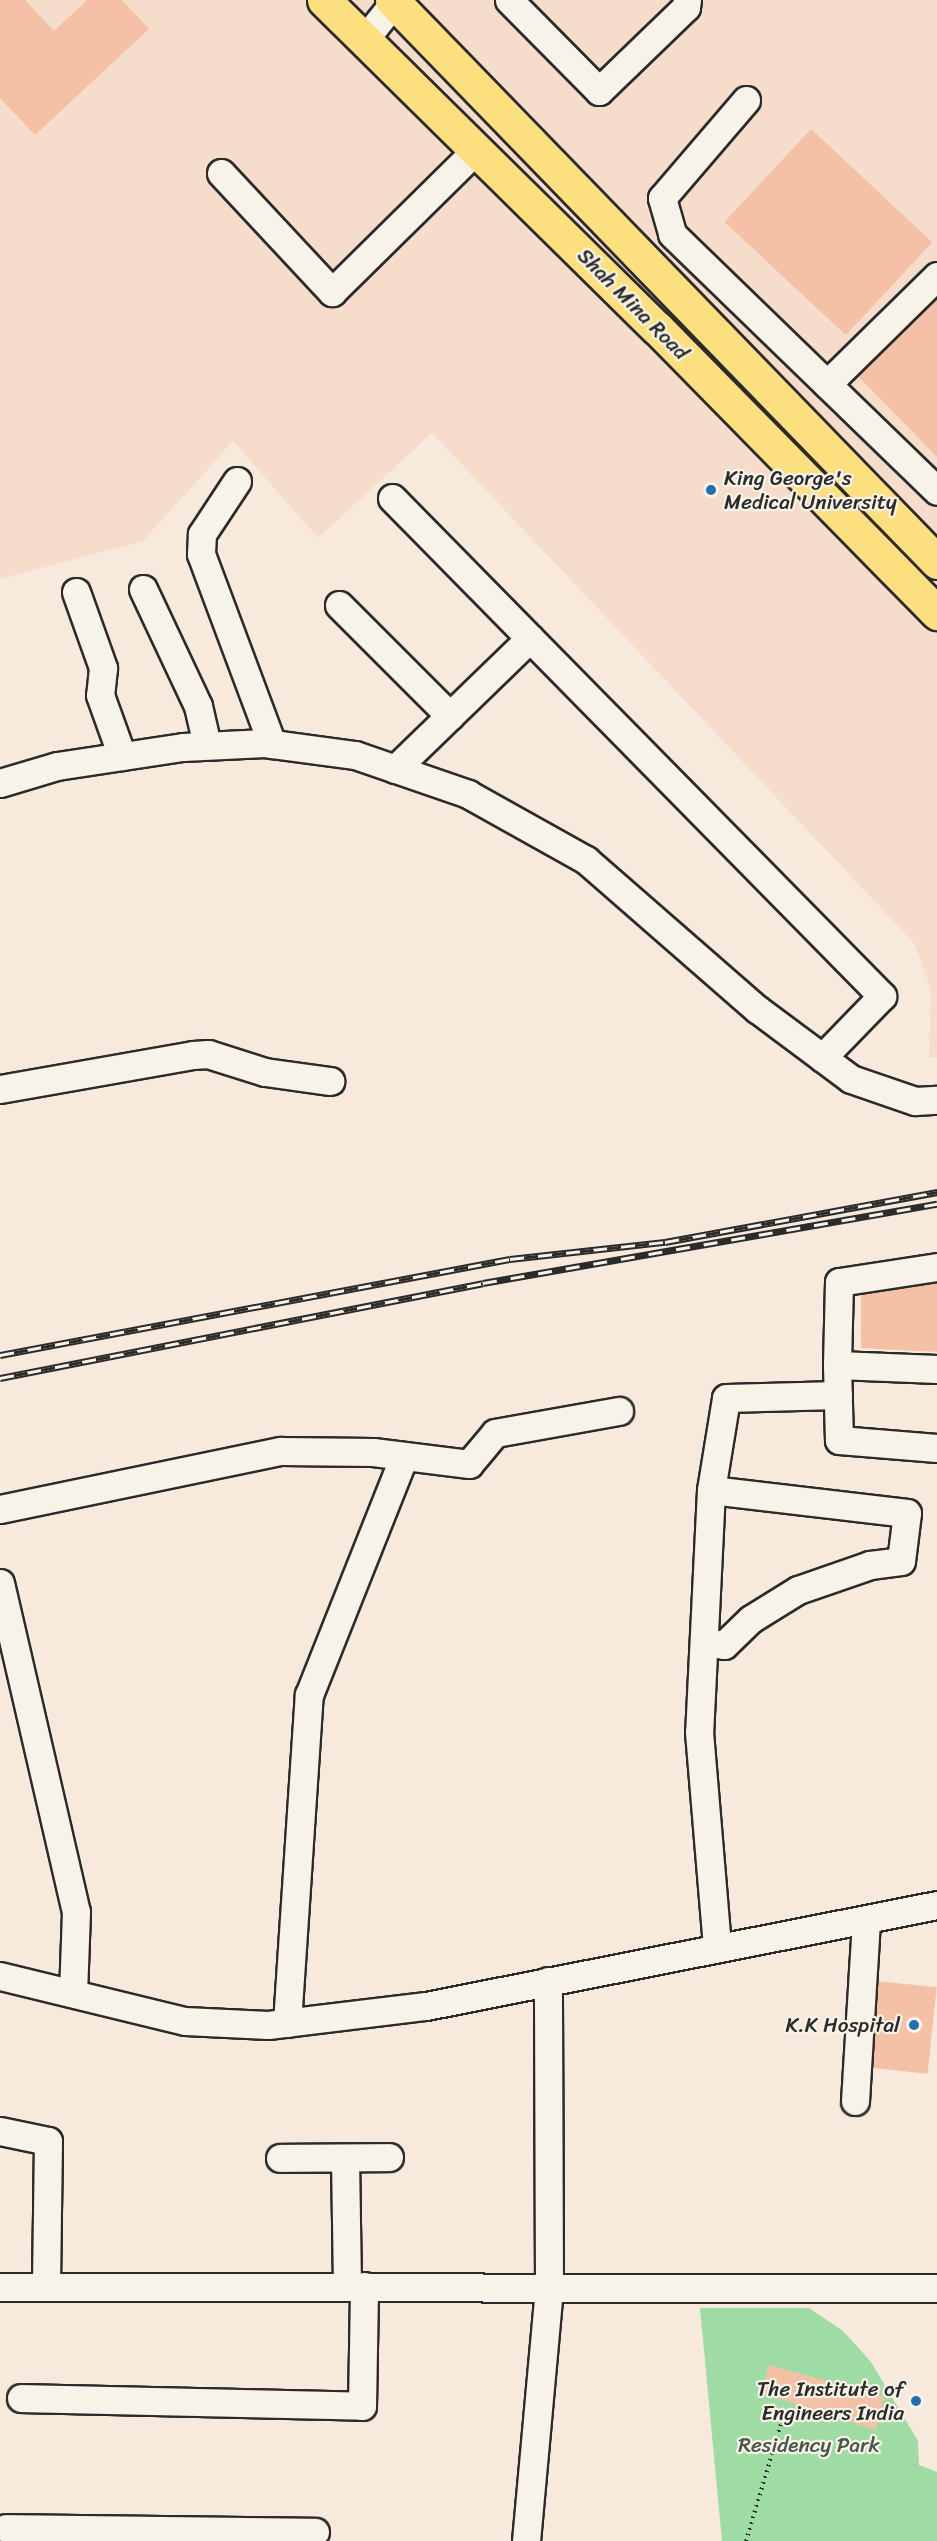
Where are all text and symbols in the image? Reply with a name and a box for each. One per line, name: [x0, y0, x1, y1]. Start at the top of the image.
street label: Shah Mina Road: [572, 243, 694, 365]
place label: King George's Medical University: [724, 465, 897, 515]
marker: King George's Medical University: [702, 481, 720, 499]
place label: K.K Hospital: [786, 2012, 900, 2038]
marker: K.K Hospital: [905, 2016, 923, 2034]
place label: The Institute of Engineers India: [756, 2376, 904, 2426]
marker: The Institute of Engineers India: [909, 2394, 923, 2408]
park label: Residency Park: [738, 2432, 880, 2458]

